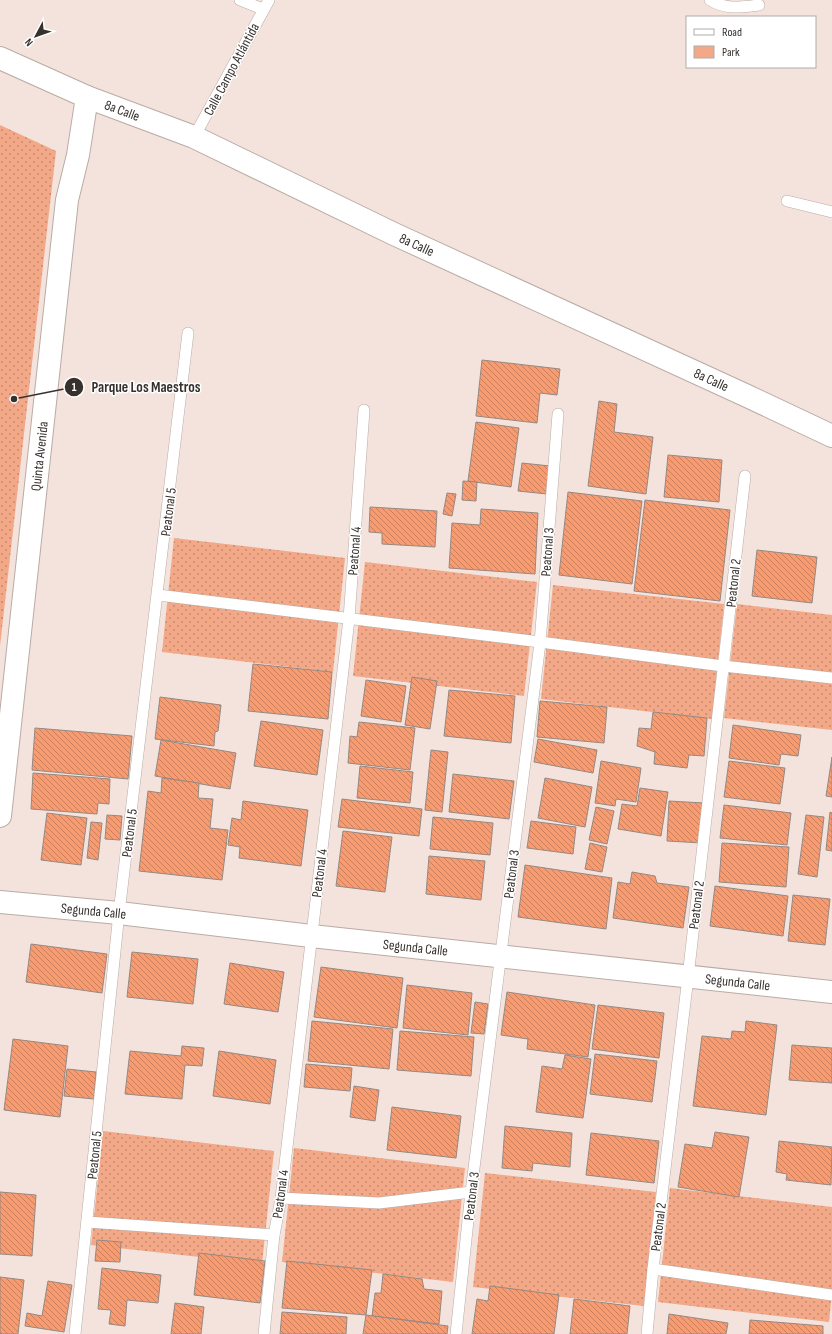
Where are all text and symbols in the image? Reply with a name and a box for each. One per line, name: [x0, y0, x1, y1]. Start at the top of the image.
north arrow: [16, 16, 56, 56]
legend: [686, 16, 816, 68]
street label: Calle Campo Atlántida: [200, 20, 263, 118]
text: Road: [722, 25, 742, 40]
text: N: [22, 36, 36, 49]
text: Park: [722, 45, 740, 60]
street label: 8a Calle: [102, 96, 142, 125]
street label: 8a Calle: [396, 230, 437, 260]
street label: 8a Calle: [691, 365, 731, 395]
callout: Parque Los Maestros: [64, 373, 209, 400]
text: Parque Los Maestros: [91, 378, 201, 397]
text: 1: [72, 380, 77, 395]
street label: Quinta Avenida: [27, 421, 52, 492]
street label: Peatonal 5: [157, 486, 180, 537]
street label: Peatonal 4: [344, 526, 365, 576]
street label: Peatonal 3: [537, 527, 558, 577]
street label: Peatonal 2: [722, 558, 745, 608]
street label: Peatonal 5: [118, 807, 141, 858]
street label: Peatonal 4: [308, 848, 331, 898]
street label: Peatonal 3: [500, 849, 523, 899]
street label: Peatonal 2: [685, 880, 708, 930]
street label: Segunda Calle: [60, 900, 127, 923]
street label: Segunda Calle: [382, 936, 449, 960]
street label: Segunda Calle: [704, 970, 771, 994]
street label: Peatonal 5: [83, 1130, 106, 1180]
street label: Peatonal 4: [269, 1169, 292, 1219]
street label: Peatonal 3: [460, 1171, 483, 1221]
street label: Peatonal 2: [647, 1202, 670, 1252]

